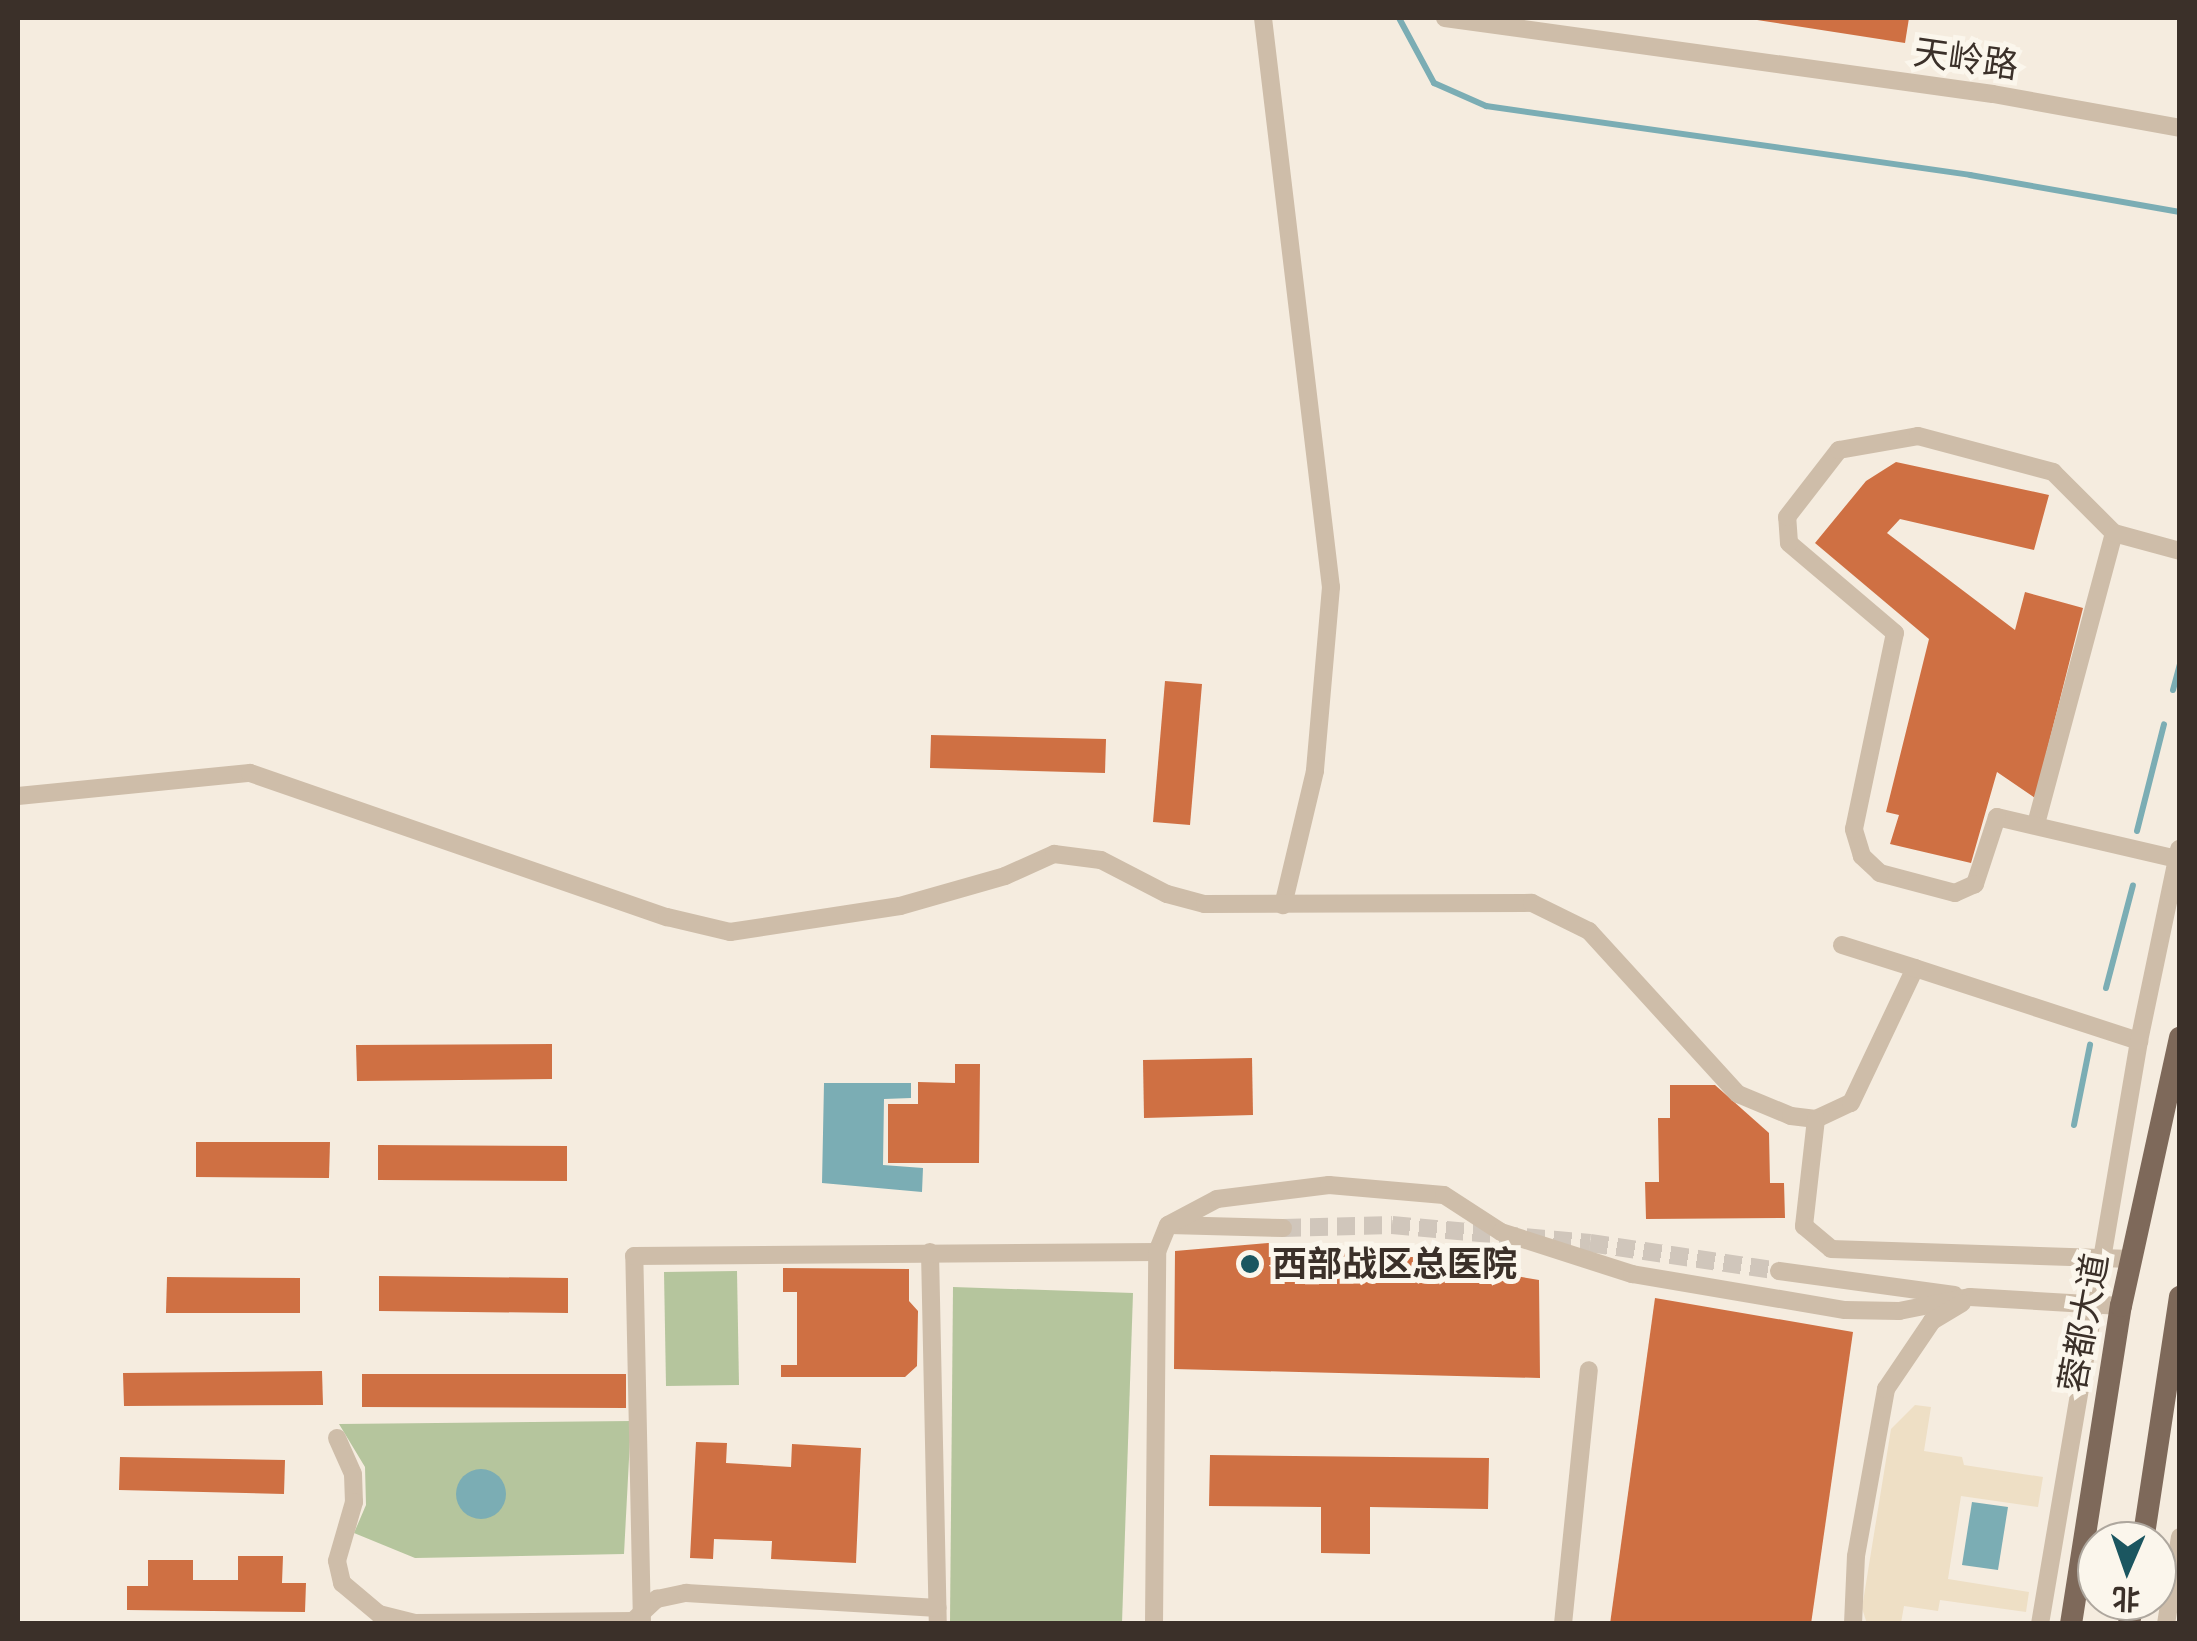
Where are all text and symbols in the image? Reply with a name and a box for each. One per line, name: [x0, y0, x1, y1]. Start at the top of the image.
street label: 天岭路: [1911, 31, 2021, 87]
place label: 西部战区总医院: [1272, 1243, 1517, 1285]
street label: 蓉都大道: [2051, 1250, 2117, 1396]
marker: 西部战区总医院: [1237, 1251, 1263, 1277]
north arrow: [2077, 1521, 2177, 1621]
text: 北: [2111, 1583, 2141, 1616]

